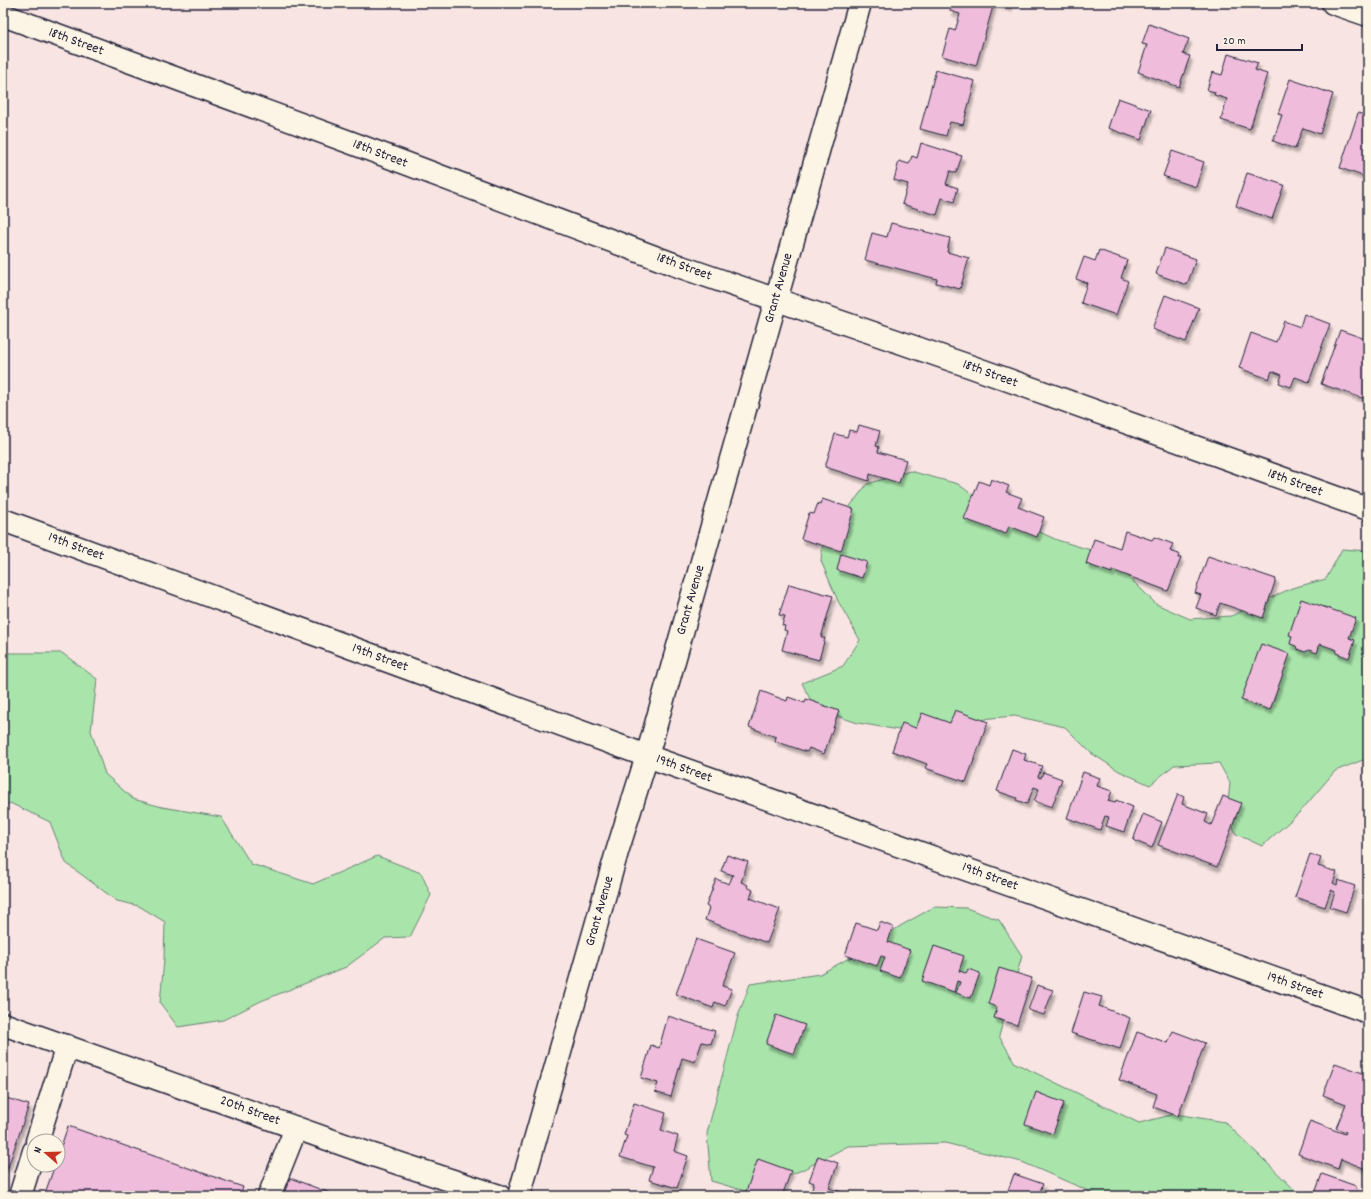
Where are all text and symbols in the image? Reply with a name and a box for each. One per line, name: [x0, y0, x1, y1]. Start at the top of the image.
street label: 18th Street: [46, 23, 106, 61]
scale bar: [1217, 26, 1302, 52]
text: 20 m: [1223, 33, 1246, 50]
street label: 18th Street: [350, 134, 410, 174]
street label: 18th Street: [654, 248, 714, 286]
street label: Grant Avenue: [759, 251, 799, 325]
street label: 18th Street: [960, 355, 1020, 393]
street label: 18th Street: [1265, 464, 1325, 502]
street label: 19th Street: [45, 528, 107, 566]
street label: Grant Avenue: [671, 563, 711, 637]
street label: 19th Street: [349, 639, 411, 677]
street label: 19th Street: [653, 750, 715, 788]
street label: 19th Street: [959, 858, 1021, 896]
street label: Grant Avenue: [580, 874, 620, 948]
street label: 19th Street: [1264, 967, 1326, 1005]
street label: 20th Street: [217, 1091, 283, 1131]
north arrow: [26, 1133, 66, 1173]
text: N: [30, 1144, 47, 1156]

